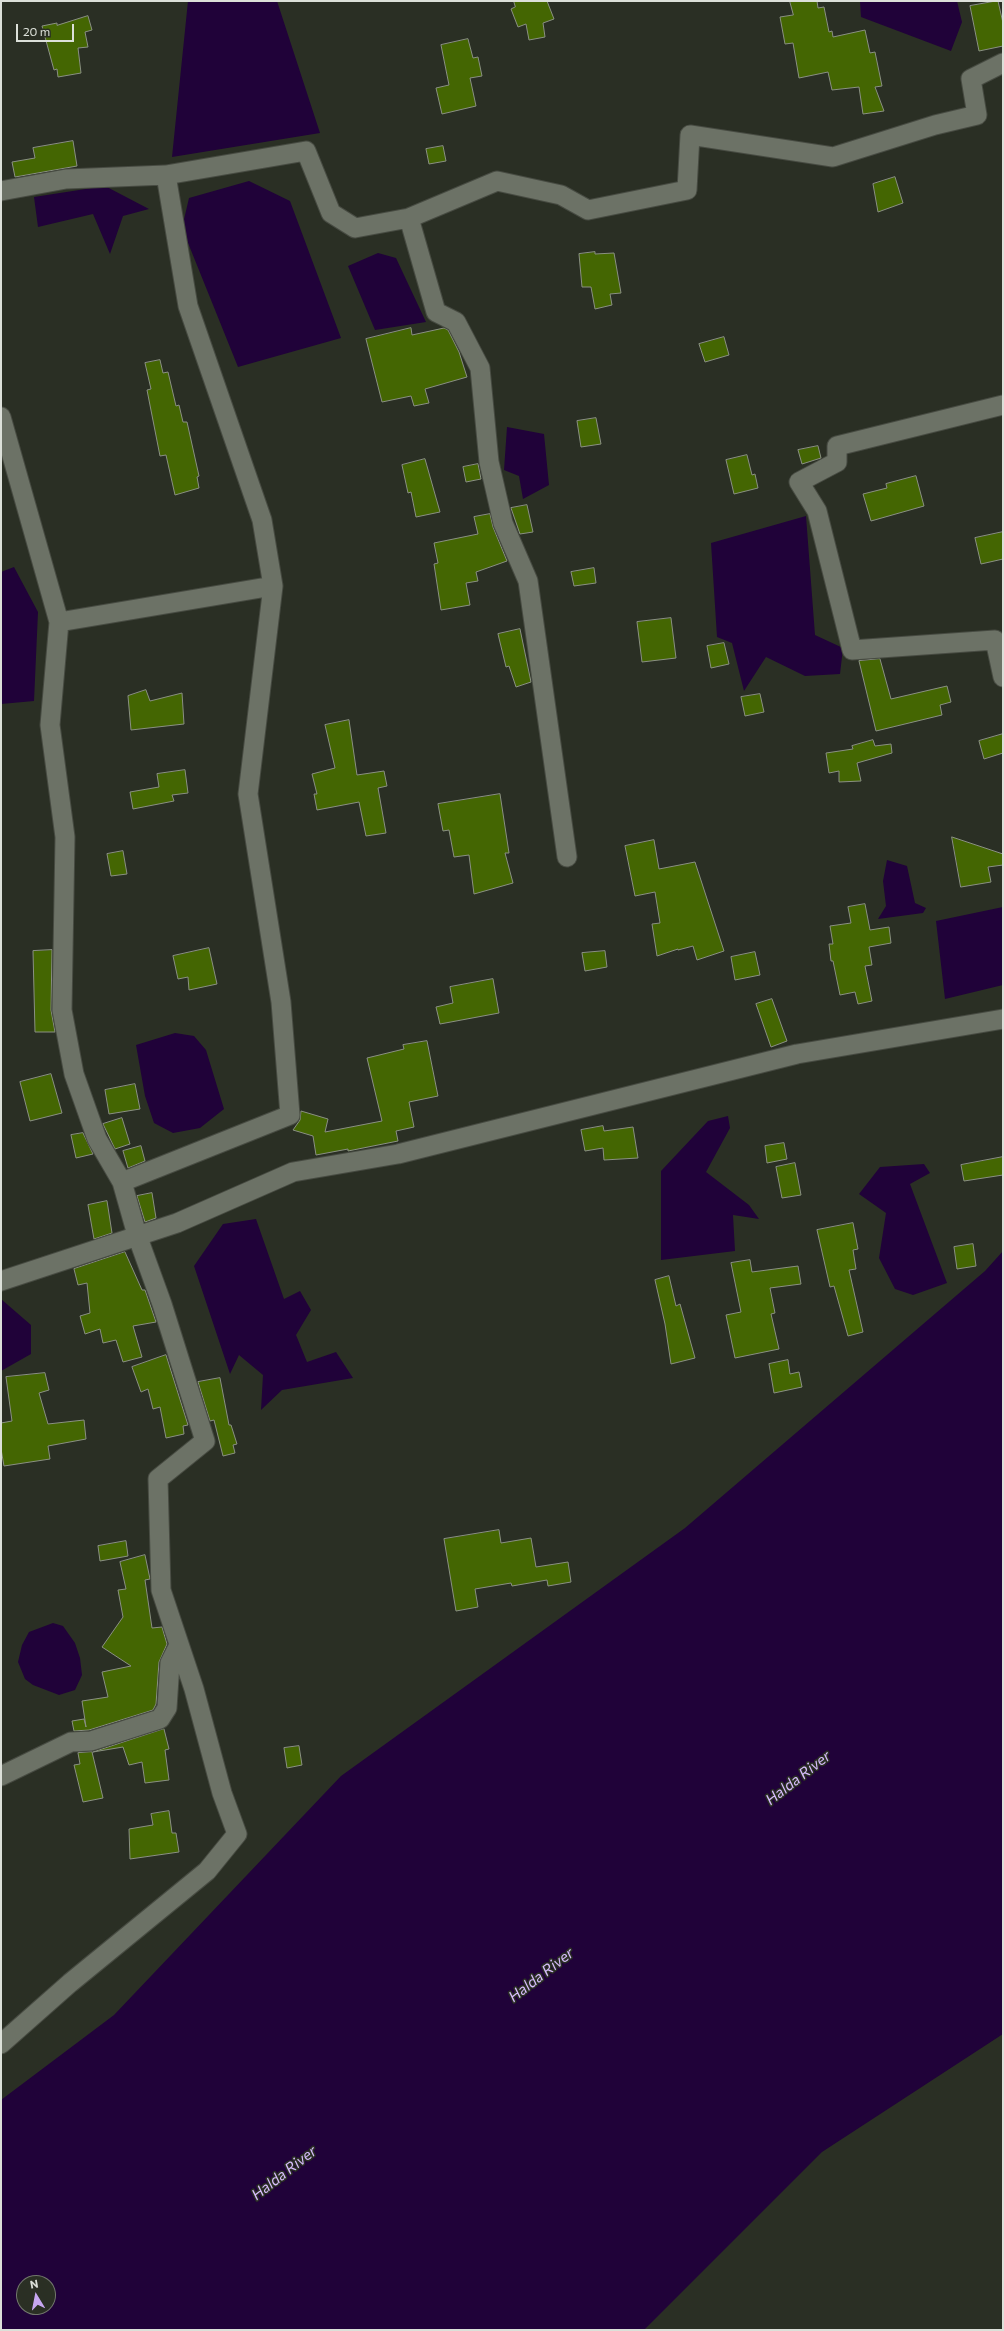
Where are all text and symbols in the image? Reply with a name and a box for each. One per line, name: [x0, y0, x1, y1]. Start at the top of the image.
scale bar: [18, 16, 76, 42]
text: 20 m: [23, 24, 50, 38]
water label: Halda River: [762, 1747, 834, 1809]
water label: Halda River: [505, 1944, 577, 2006]
water label: Halda River: [248, 2142, 320, 2204]
north arrow: [16, 2275, 56, 2315]
text: N: [29, 2277, 39, 2291]

